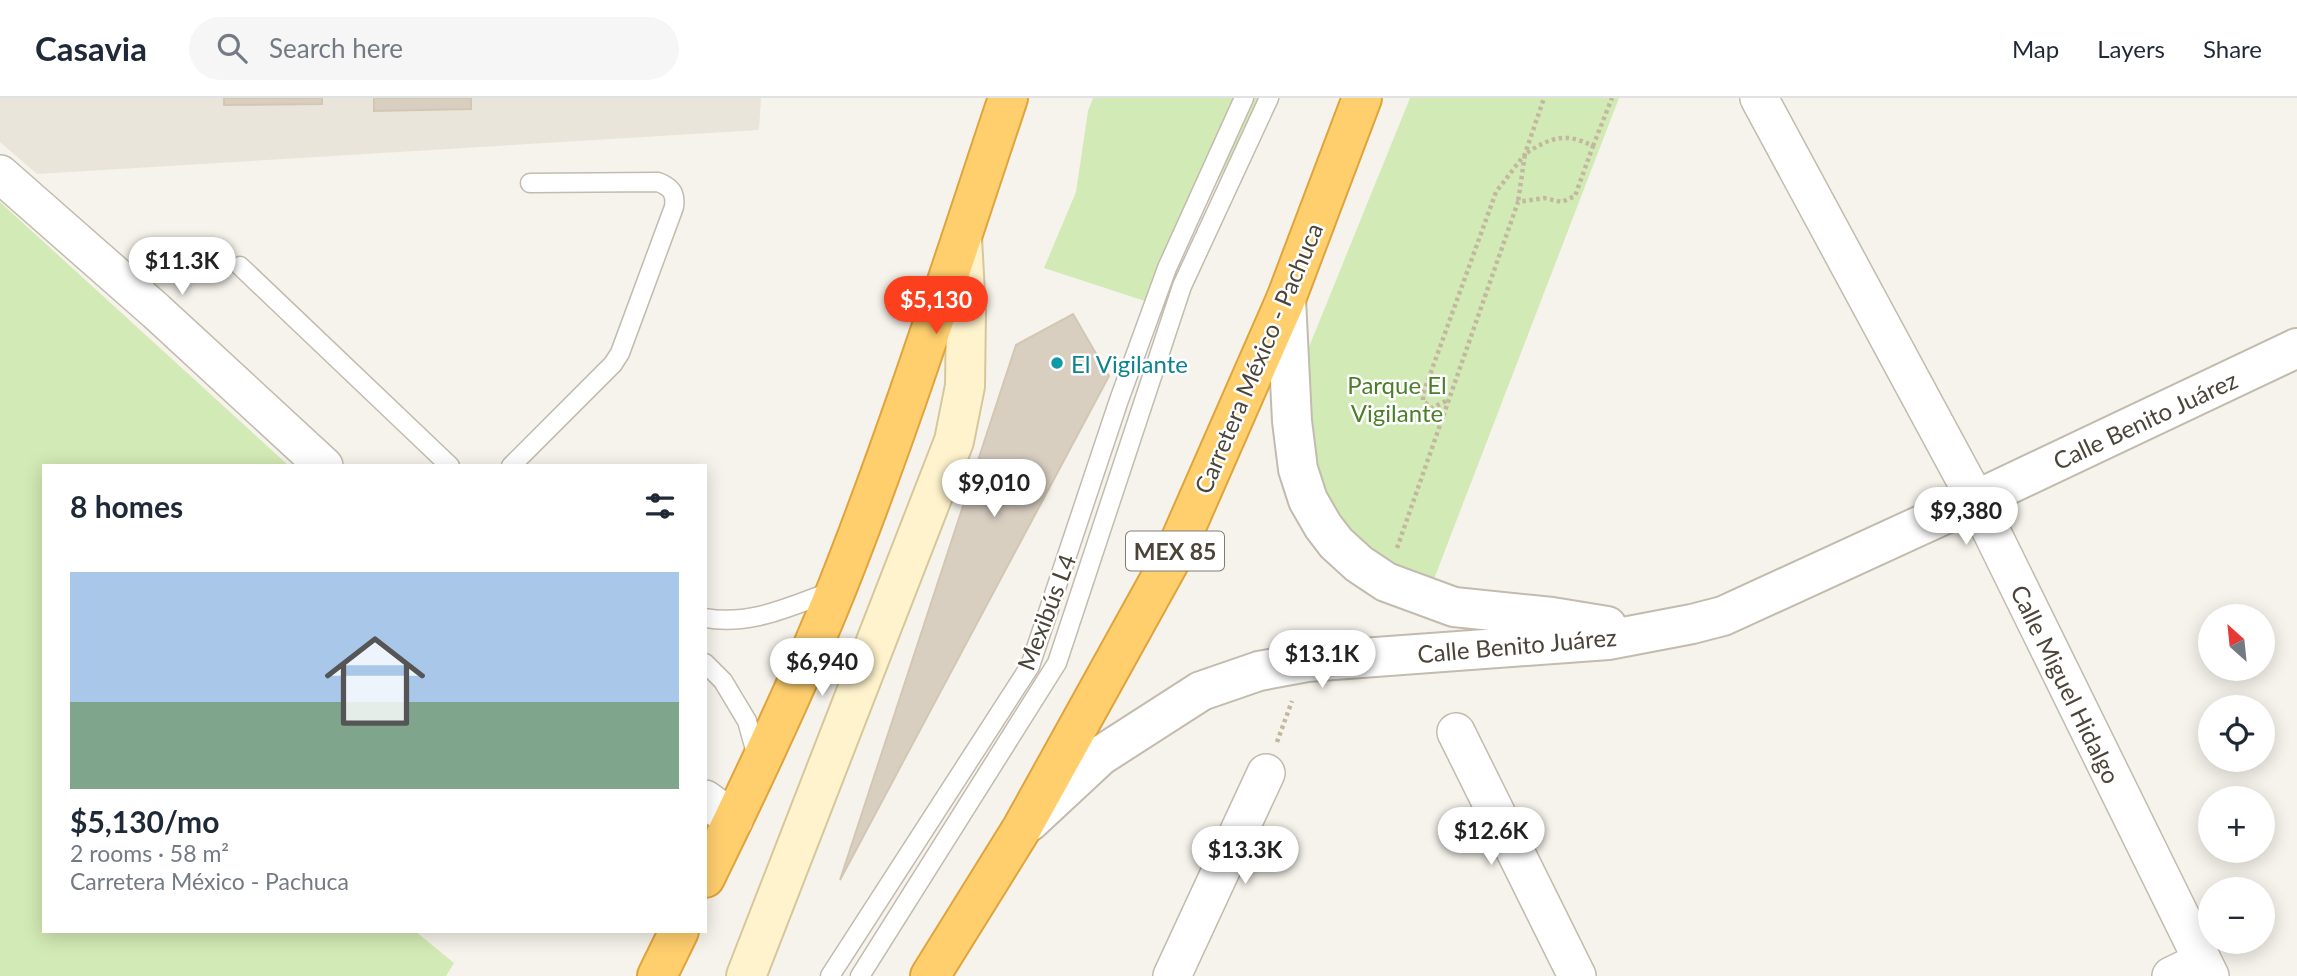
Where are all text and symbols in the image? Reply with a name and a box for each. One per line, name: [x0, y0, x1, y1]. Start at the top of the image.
search box: [189, 17, 679, 80]
text: Casavia: [35, 28, 147, 68]
icon: search: [213, 29, 251, 67]
text: Search here: [269, 32, 403, 64]
text: Map: [2012, 34, 2059, 63]
text: Layers: [2097, 34, 2165, 63]
text: Share: [2203, 34, 2262, 63]
street label: Carretera México - Pachuca: [1188, 218, 1328, 498]
pin: $11.3K: [125, 238, 239, 297]
text: $11.3K: [145, 246, 219, 274]
pin: $5,130: [879, 276, 993, 336]
text: $5,130: [900, 285, 972, 313]
place label: El Vigilante: [1071, 349, 1188, 378]
marker: El Vigilante: [1049, 355, 1065, 371]
street label: Calle Benito Juárez: [2048, 365, 2242, 475]
park label: Parque El Vigilante: [1347, 370, 1447, 427]
pin: $9,010: [937, 460, 1051, 519]
text: $9,010: [958, 468, 1030, 496]
icon: filters: [641, 487, 679, 525]
text: 8 homes: [70, 488, 183, 524]
pin: $9,380: [1909, 488, 2023, 547]
text: $9,380: [1930, 496, 2002, 524]
road number: MEX 85: [1126, 531, 1224, 570]
street label: Mexibús L4: [1011, 550, 1081, 674]
street label: Calle Miguel Hidalgo: [2005, 580, 2127, 788]
north arrow: [2198, 604, 2275, 681]
map controls: [2198, 604, 2275, 954]
icon: home: [312, 618, 438, 744]
street label: Calle Benito Juárez: [1416, 622, 1618, 668]
pin: $13.1K: [1265, 630, 1379, 690]
pin: $6,940: [765, 638, 879, 698]
text: $13.1K: [1285, 639, 1359, 667]
text: $6,940: [786, 647, 858, 675]
button: locate: [2198, 695, 2275, 772]
button: +: [2198, 786, 2275, 863]
text: $5,130/mo: [70, 803, 219, 839]
pin: $12.6K: [1434, 808, 1548, 867]
text: $12.6K: [1454, 816, 1528, 844]
pin: $13.3K: [1188, 826, 1302, 886]
text: $13.3K: [1208, 835, 1282, 863]
text: 2 rooms · 58 m²: [70, 839, 229, 867]
text: Carretera México - Pachuca: [70, 867, 349, 895]
button: −: [2198, 877, 2275, 954]

